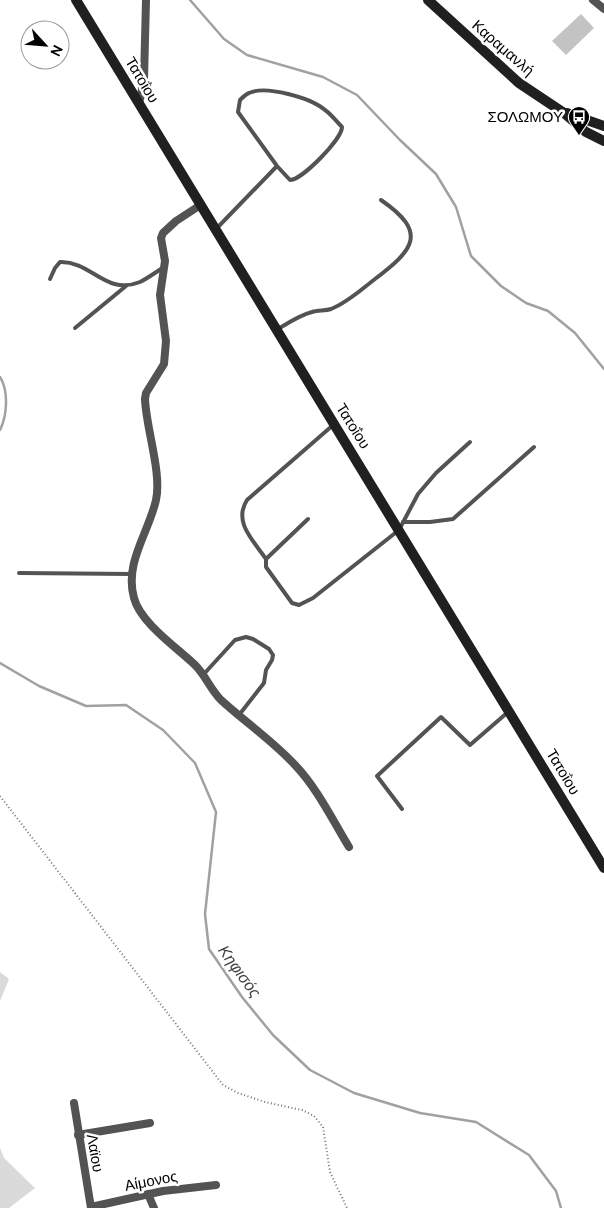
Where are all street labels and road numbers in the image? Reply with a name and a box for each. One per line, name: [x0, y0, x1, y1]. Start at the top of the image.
street label: Καραμανλή: [468, 15, 538, 81]
street label: Τατοΐου: [121, 53, 163, 107]
street label: Τατοΐου: [331, 399, 375, 453]
street label: Τατοΐου: [542, 745, 584, 799]
street label: Λαϊου: [82, 1132, 108, 1174]
street label: Αίμονος: [123, 1166, 179, 1196]

